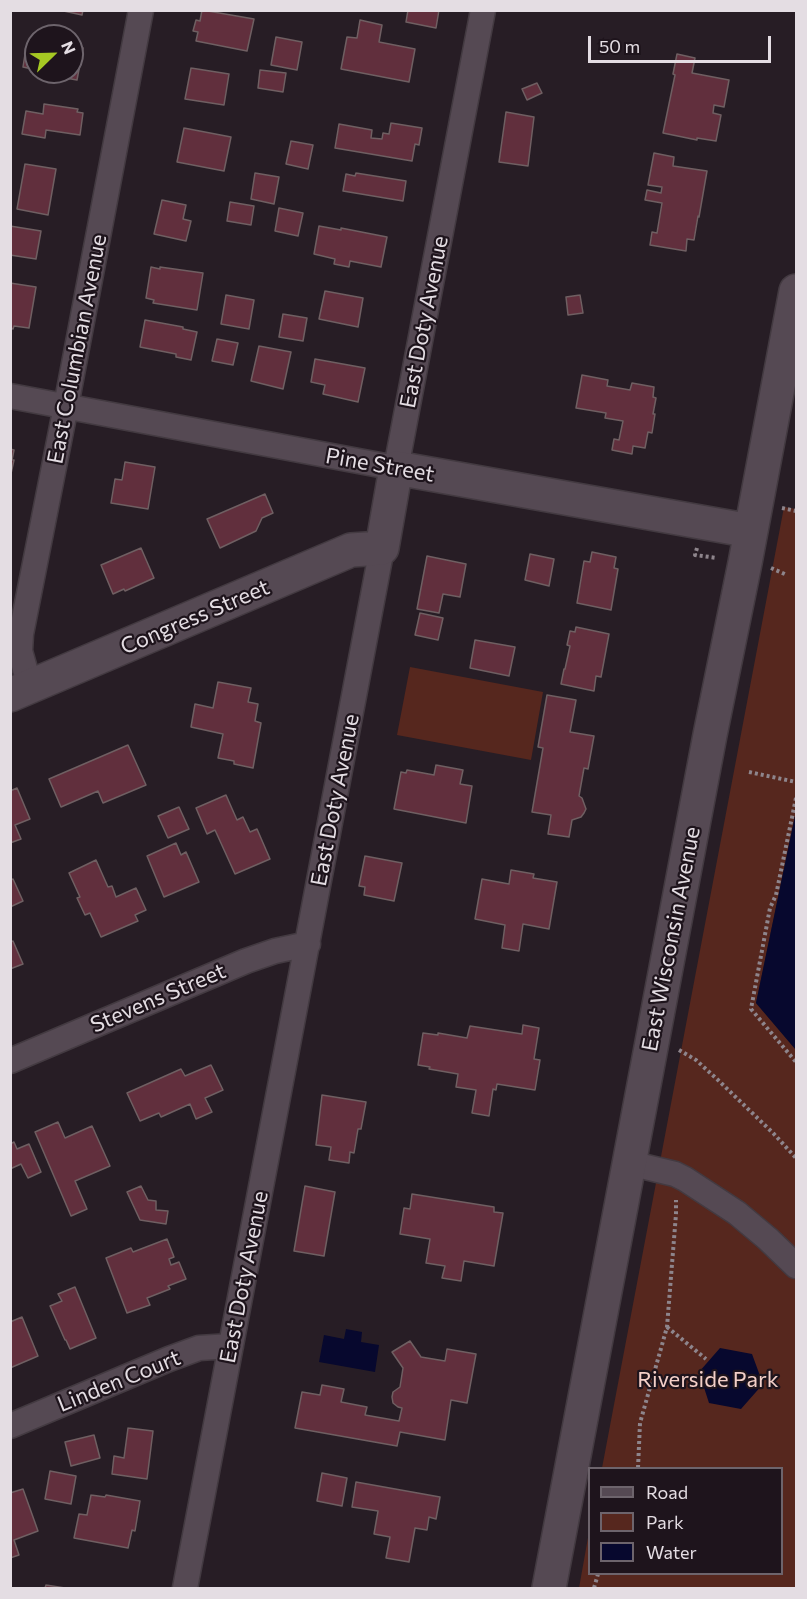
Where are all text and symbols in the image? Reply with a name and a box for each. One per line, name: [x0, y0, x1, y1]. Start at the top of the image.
north arrow: [24, 24, 84, 84]
scale bar: [591, 24, 774, 62]
text: 50 m: [599, 35, 640, 57]
text: N: [58, 38, 80, 57]
street label: East Columbian Avenue: [42, 232, 112, 466]
street label: East Doty Avenue: [394, 234, 454, 410]
street label: Pine Street: [324, 442, 436, 488]
street label: Congress Street: [117, 574, 273, 660]
street label: East Doty Avenue: [305, 712, 365, 888]
street label: East Wisconsin Avenue: [636, 824, 706, 1054]
street label: Stevens Street: [86, 958, 230, 1038]
street label: East Doty Avenue: [214, 1189, 274, 1365]
street label: Linden Court: [54, 1344, 184, 1418]
park label: Riverside Park: [637, 1367, 779, 1393]
legend: [588, 1467, 783, 1575]
text: Road: [646, 1481, 688, 1503]
text: Park: [646, 1511, 684, 1533]
text: Water: [646, 1541, 697, 1563]

